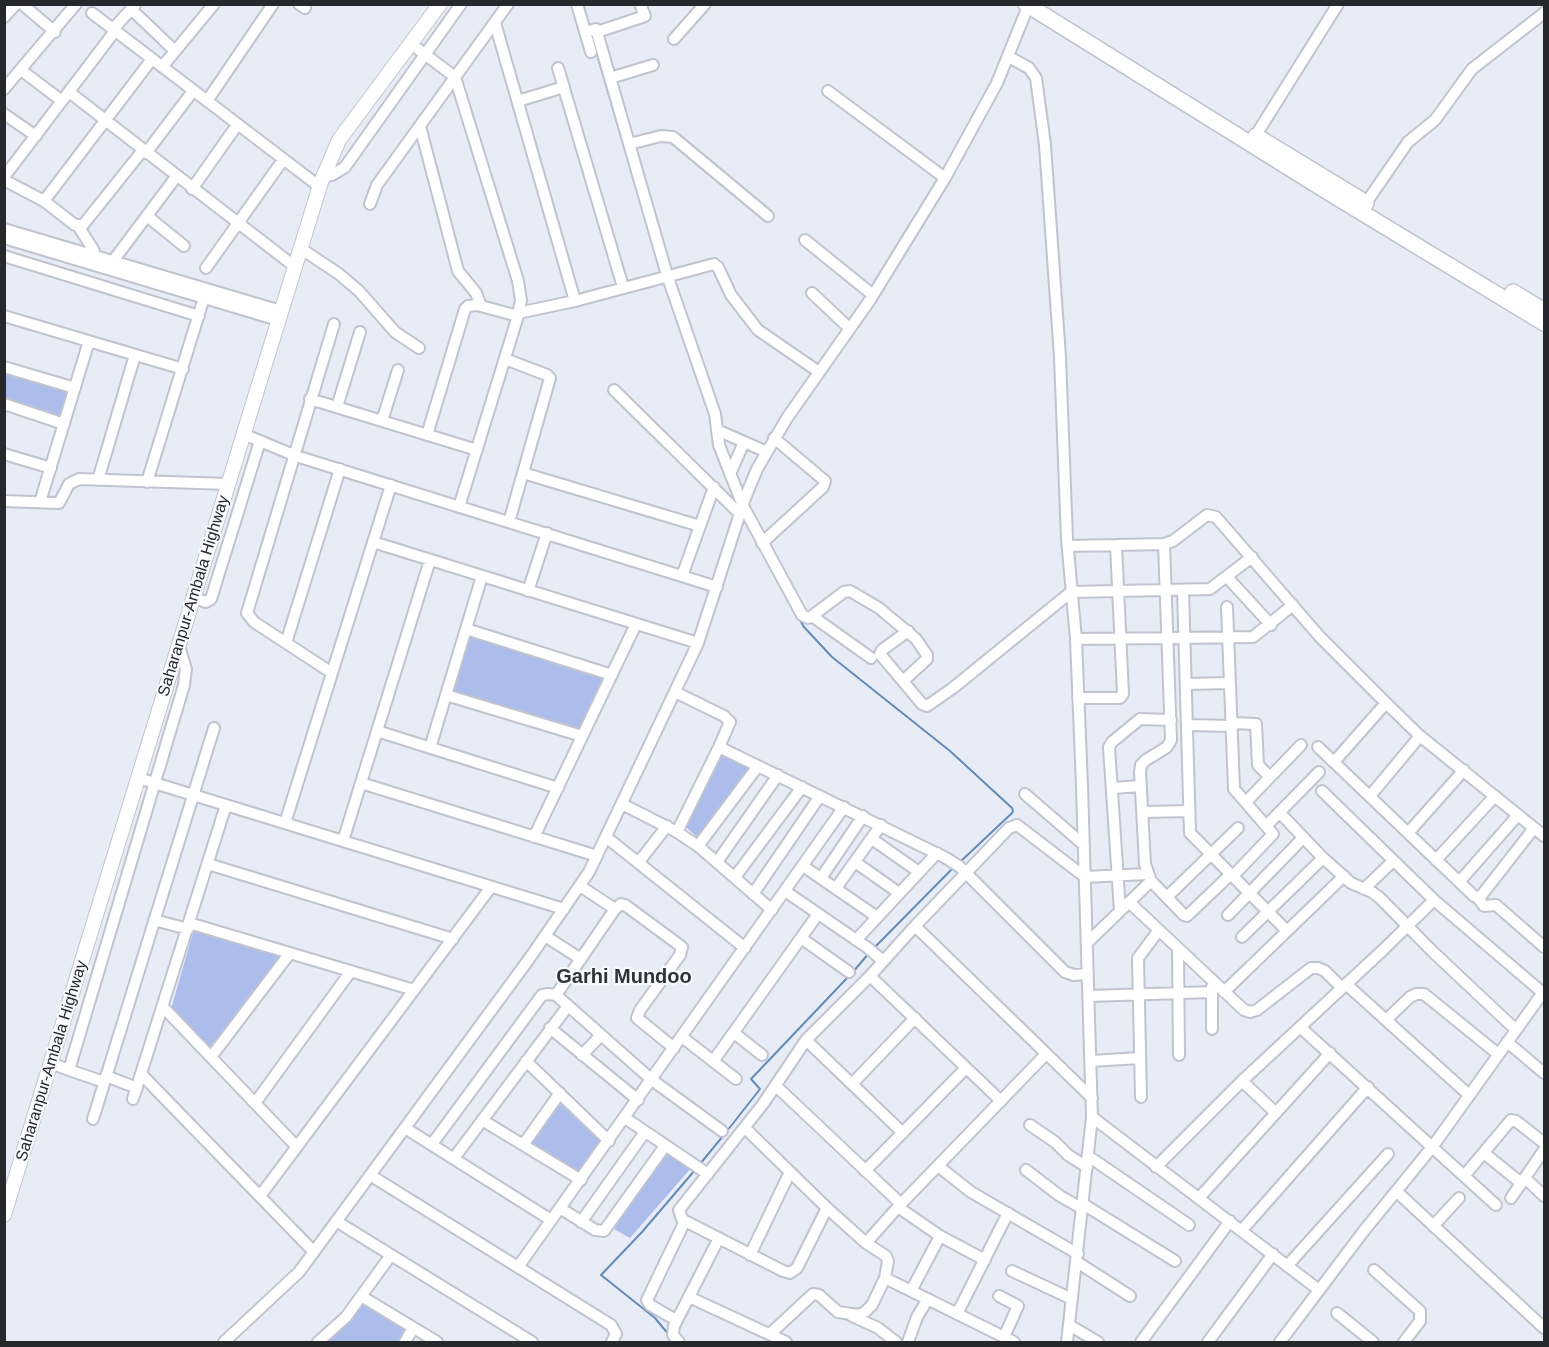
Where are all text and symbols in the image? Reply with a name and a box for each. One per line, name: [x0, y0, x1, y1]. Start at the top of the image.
street label: Saharanpur-Ambala Highway: [154, 493, 234, 699]
street label: Saharanpur-Ambala Highway: [12, 958, 92, 1164]
district label: Garhi Mundoo: [556, 965, 692, 989]

